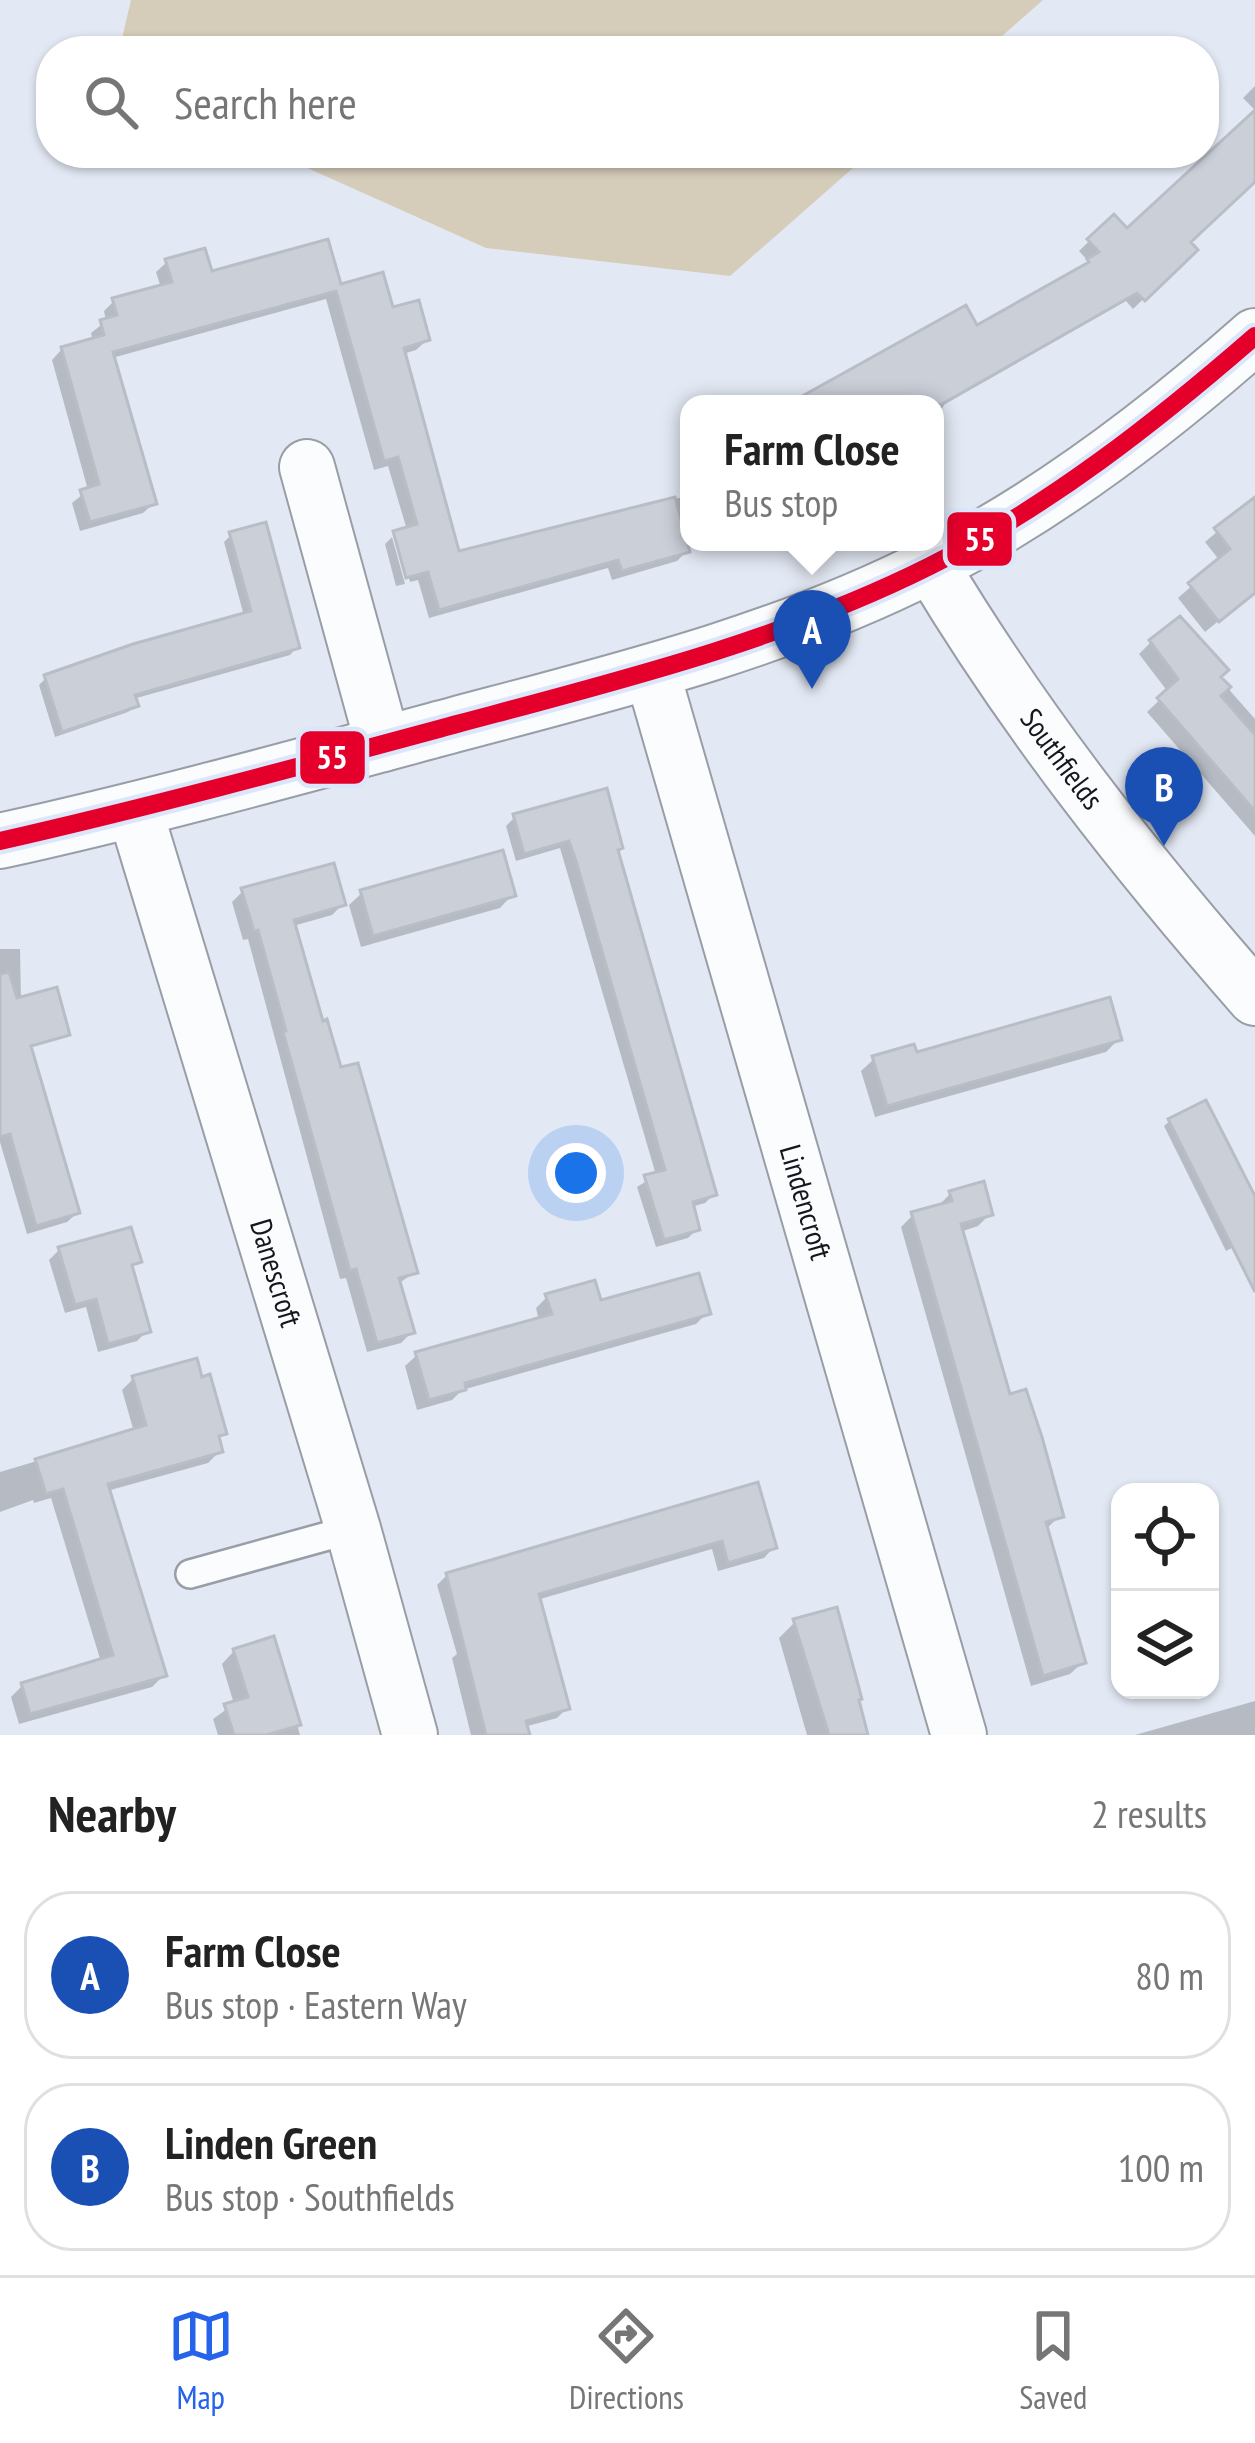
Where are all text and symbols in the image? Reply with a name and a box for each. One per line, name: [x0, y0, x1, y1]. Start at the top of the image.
search box: [36, 36, 1219, 168]
icon: search: [78, 69, 144, 135]
text: Search here: [174, 73, 357, 131]
popup: [680, 395, 944, 551]
text: Farm Close: [724, 419, 900, 477]
text: Bus stop: [724, 477, 838, 528]
line badge: 55: [945, 510, 1014, 568]
text: 55: [964, 517, 996, 560]
pin: A: [773, 590, 851, 689]
street label: Southfields: [1012, 700, 1113, 817]
line badge: 55: [298, 729, 367, 786]
text: 55: [316, 735, 348, 778]
pin: B: [1125, 747, 1203, 846]
street label: Lindencroft: [772, 1140, 842, 1265]
your location: [546, 1143, 606, 1203]
street label: Danescroft: [242, 1214, 312, 1332]
map controls: [1111, 1483, 1219, 1699]
button: locate: [1111, 1483, 1219, 1591]
button: layers: [1111, 1591, 1219, 1699]
text: Nearby: [48, 1780, 176, 1846]
text: 2 results: [1091, 1788, 1207, 1839]
text: Farm Close: [165, 1921, 341, 1979]
text: A: [80, 1950, 100, 2001]
text: 80 m: [1135, 1950, 1204, 2001]
text: Bus stop · Eastern Way: [165, 1979, 467, 2030]
text: Linden Green: [165, 2113, 377, 2171]
text: B: [80, 2142, 100, 2193]
text: 100 m: [1118, 2142, 1204, 2193]
text: Bus stop · Southfields: [165, 2171, 455, 2222]
tab: Map: [168, 2303, 234, 2418]
tab: Directions: [569, 2303, 684, 2418]
tab: Saved: [1019, 2303, 1087, 2418]

